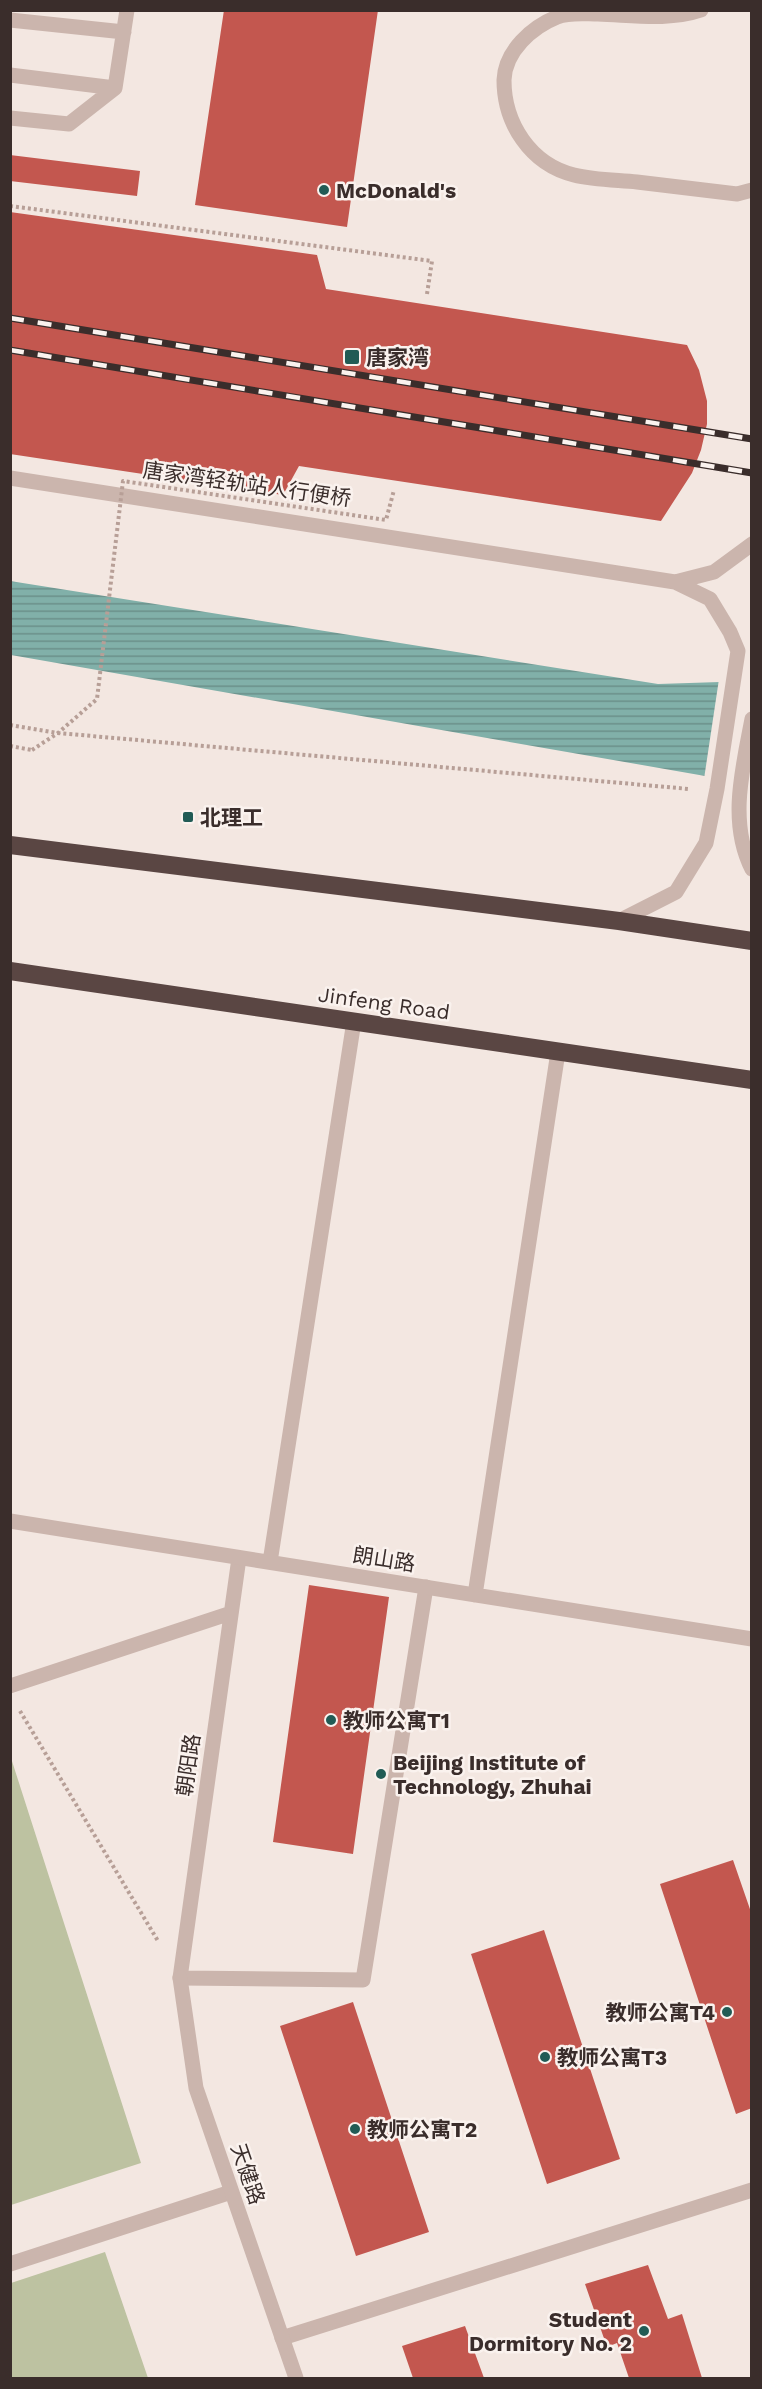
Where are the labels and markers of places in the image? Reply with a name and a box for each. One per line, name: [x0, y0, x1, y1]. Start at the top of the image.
place label: McDonald's: [336, 178, 456, 203]
marker: McDonald's: [317, 183, 331, 197]
place label: 唐家湾: [366, 345, 429, 370]
marker: 唐家湾: [343, 348, 361, 366]
place label: 北理工: [200, 805, 263, 830]
marker: 北理工: [181, 810, 195, 824]
place label: 教师公寓T1: [343, 1708, 450, 1733]
marker: 教师公寓T1: [324, 1713, 338, 1727]
place label: Beijing Institute of Technology, Zhuhai: [393, 1750, 592, 1799]
marker: Beijing Institute of Technology, Zhuhai: [374, 1767, 388, 1781]
place label: 教师公寓T4: [606, 2000, 715, 2025]
marker: 教师公寓T4: [720, 2005, 734, 2019]
place label: 教师公寓T3: [557, 2045, 667, 2070]
marker: 教师公寓T3: [538, 2050, 552, 2064]
place label: 教师公寓T2: [367, 2117, 477, 2142]
marker: 教师公寓T2: [348, 2122, 362, 2136]
place label: Student Dormitory No. 2: [469, 2307, 632, 2356]
marker: Student Dormitory No. 2: [637, 2324, 651, 2338]

